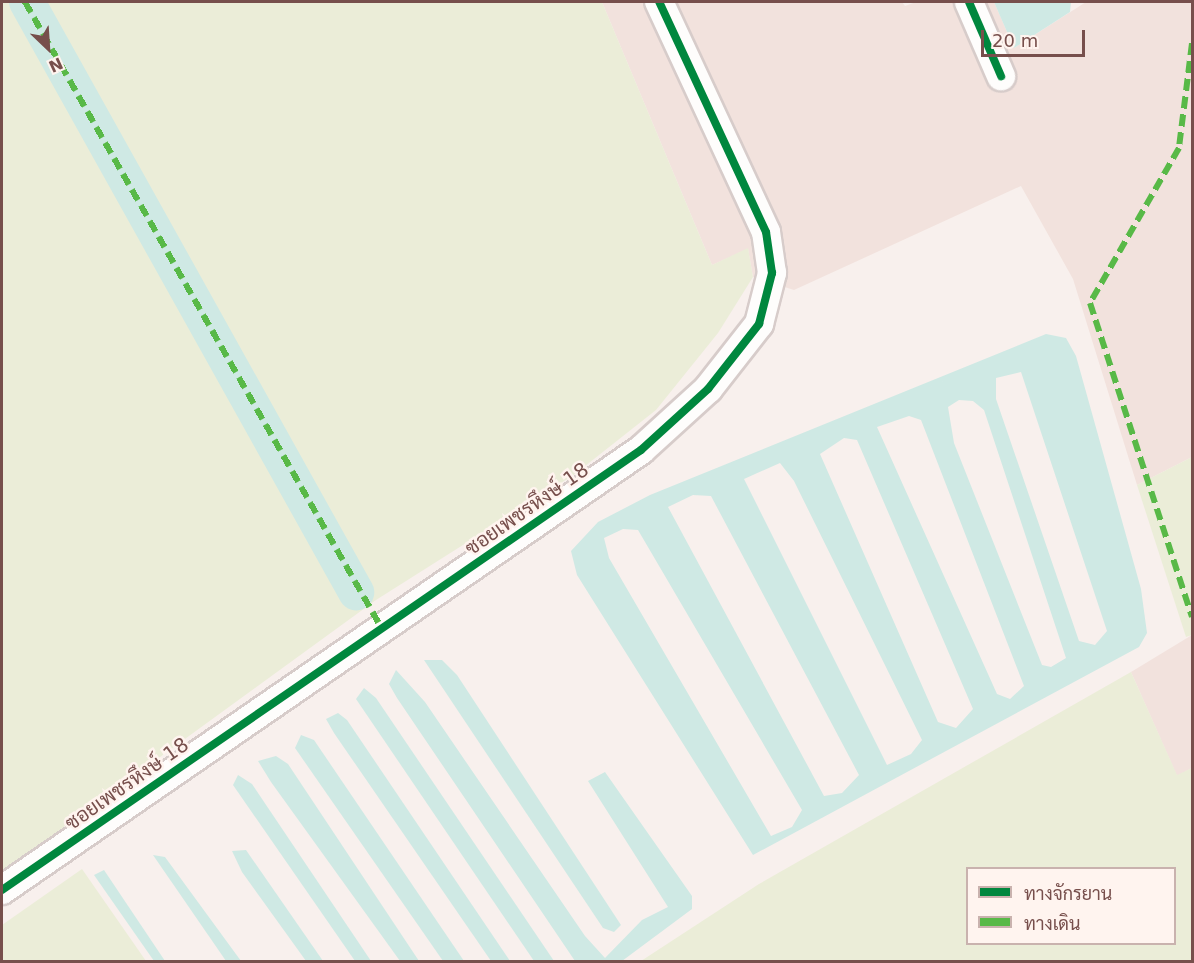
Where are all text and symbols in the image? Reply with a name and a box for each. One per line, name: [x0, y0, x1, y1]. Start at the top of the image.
north arrow: [18, 18, 78, 78]
scale bar: [984, 18, 1088, 56]
text: 20 m: [992, 30, 1038, 51]
text: N: [46, 53, 66, 76]
street label: ซอยเพชรหึงษ์ 18: [461, 458, 593, 560]
street label: ซอยเพชรหึงษ์ 18: [61, 733, 193, 835]
legend: [966, 867, 1176, 945]
text: ทางจักรยาน: [1024, 883, 1112, 904]
text: ทางเดิน: [1024, 913, 1080, 934]

